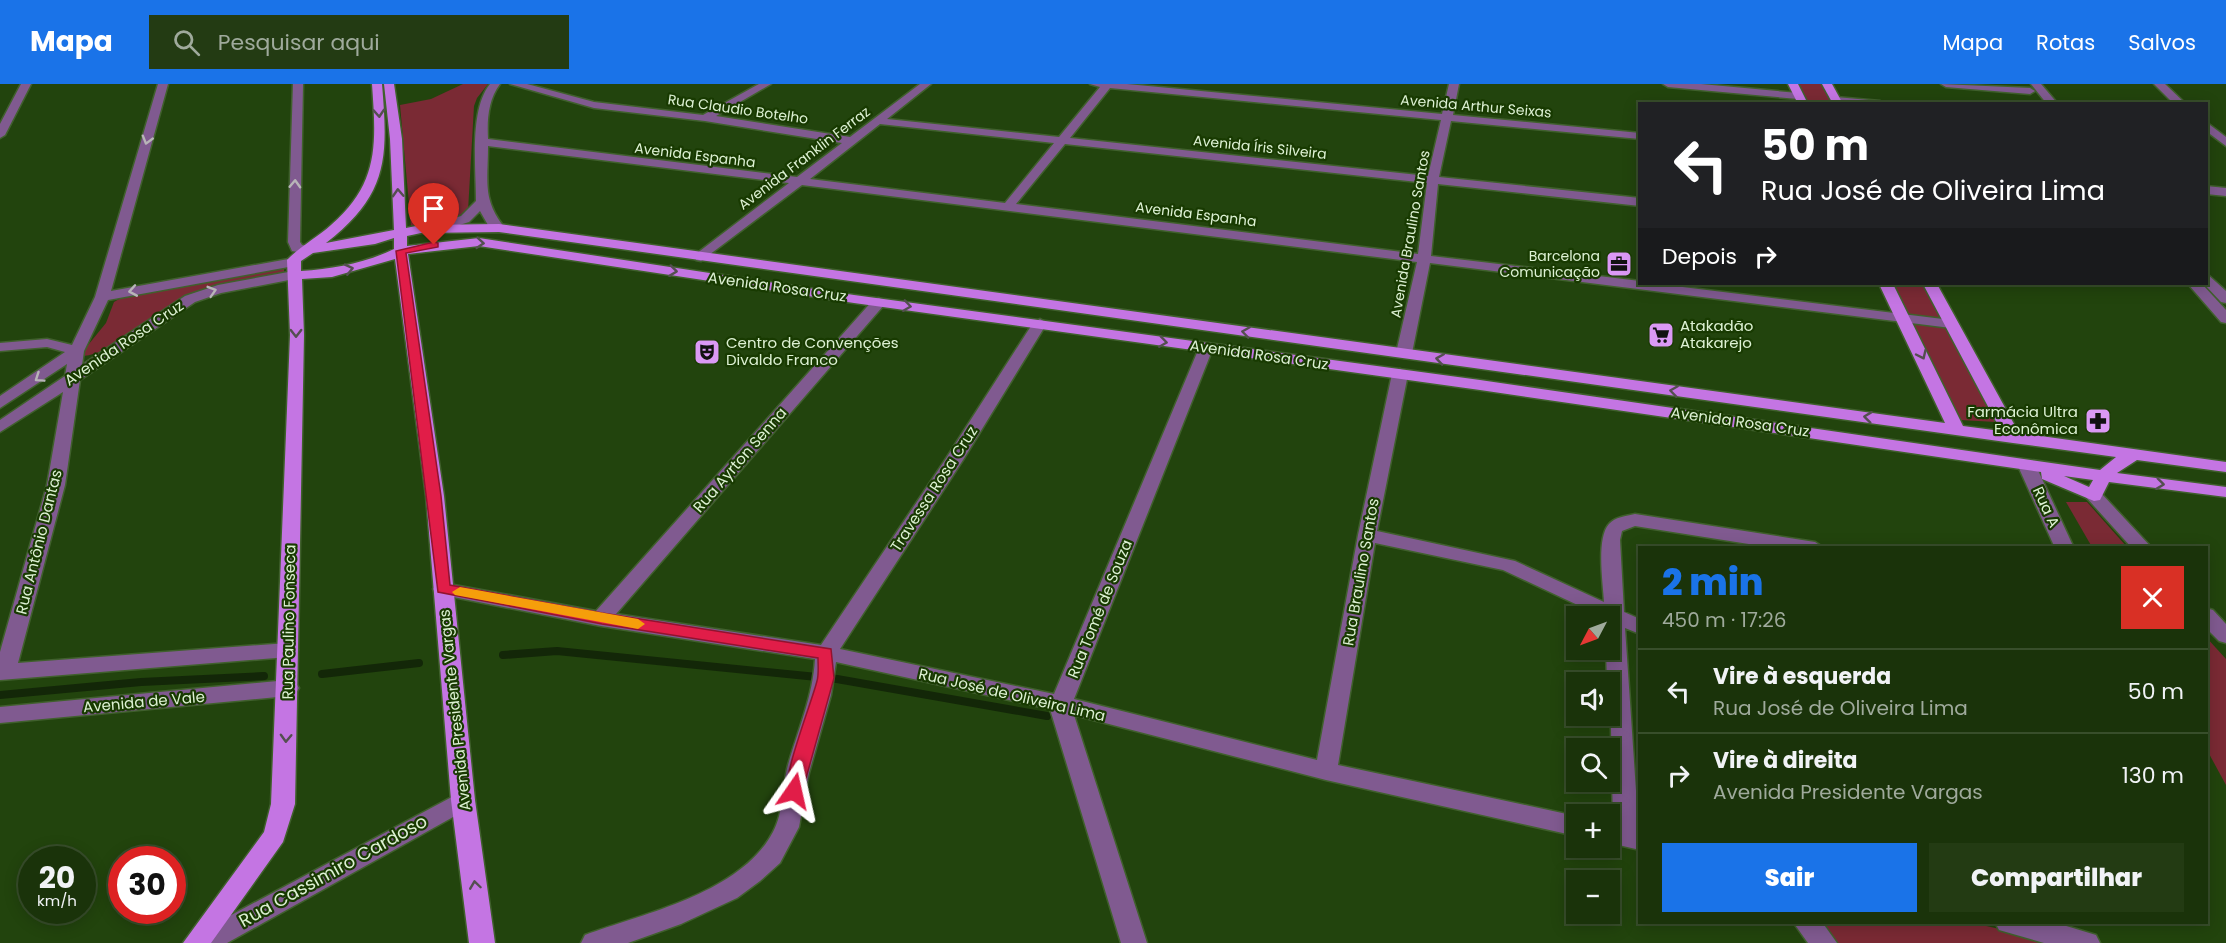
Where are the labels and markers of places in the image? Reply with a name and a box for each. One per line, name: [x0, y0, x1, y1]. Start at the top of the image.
pin: [408, 183, 459, 245]
place label: Barcelona Comunicação: [1500, 246, 1600, 282]
office icon: Barcelona Comunicação: [1604, 249, 1634, 279]
place label: Atakadão Atakarejo: [1680, 315, 1753, 353]
supermarket icon: Atakadão Atakarejo: [1646, 320, 1676, 350]
place label: Centro de Convenções Divaldo Franco: [726, 332, 899, 370]
theatre icon: Centro de Convenções Divaldo Franco: [692, 337, 722, 367]
place label: Farmácia Ultra Econômica: [1967, 401, 2078, 439]
pharmacy icon: Farmácia Ultra Econômica: [2083, 406, 2113, 436]

